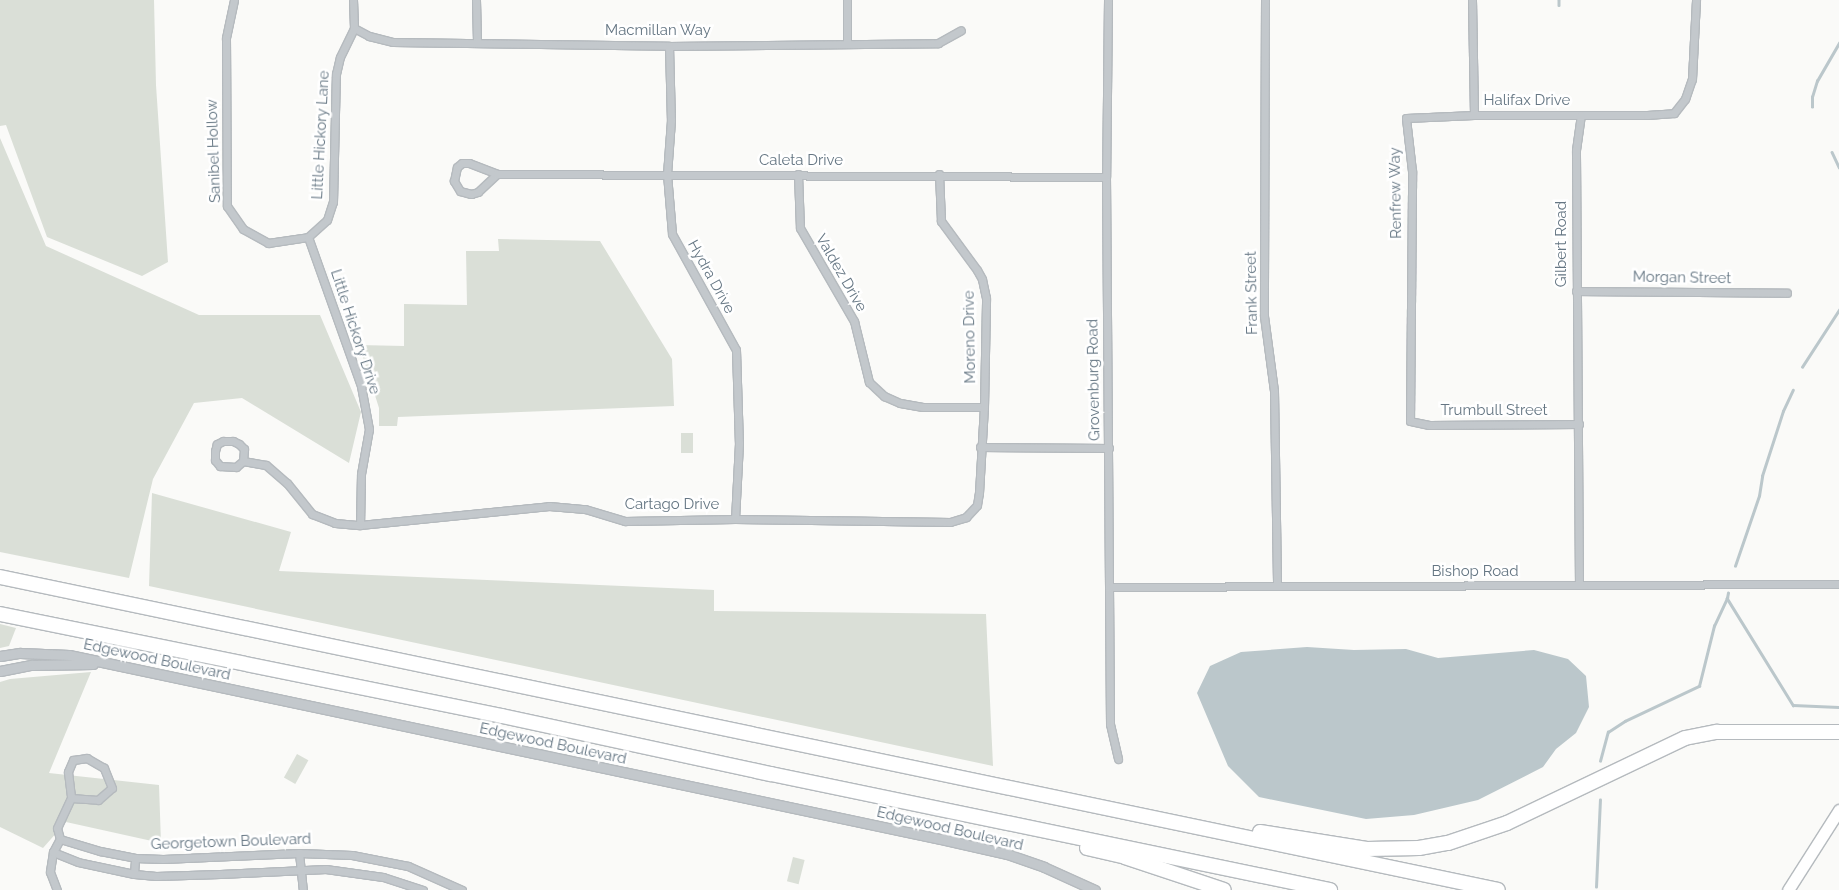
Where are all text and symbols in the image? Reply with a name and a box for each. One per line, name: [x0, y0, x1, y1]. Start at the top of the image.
street label: Macmillan Way: [605, 22, 711, 40]
street label: Little Hickory Lane: [309, 70, 333, 200]
street label: Halifax Drive: [1484, 92, 1570, 110]
street label: Sanibel Hollow: [203, 99, 225, 203]
street label: Renfrew Way: [1386, 147, 1406, 239]
street label: Caleta Drive: [759, 152, 843, 170]
street label: Gilbert Road: [1553, 201, 1571, 287]
street label: Valdez Drive: [812, 231, 870, 315]
street label: Hydra Drive: [683, 237, 739, 317]
street label: Frank Street: [1242, 251, 1262, 335]
street label: Little Hickory Drive: [326, 267, 384, 397]
street label: Morgan Street: [1633, 268, 1731, 288]
street label: Moreno Drive: [960, 290, 980, 384]
street label: Grovenburg Road: [1084, 319, 1104, 441]
street label: Trumbull Street: [1440, 402, 1548, 420]
street label: Cartago Drive: [625, 496, 719, 514]
street label: Bishop Road: [1431, 563, 1519, 581]
street label: Edgewood Boulevard: [82, 636, 232, 684]
street label: Edgewood Boulevard: [478, 720, 628, 768]
street label: Edgewood Boulevard: [875, 803, 1025, 855]
street label: Georgetown Boulevard: [150, 830, 312, 854]

